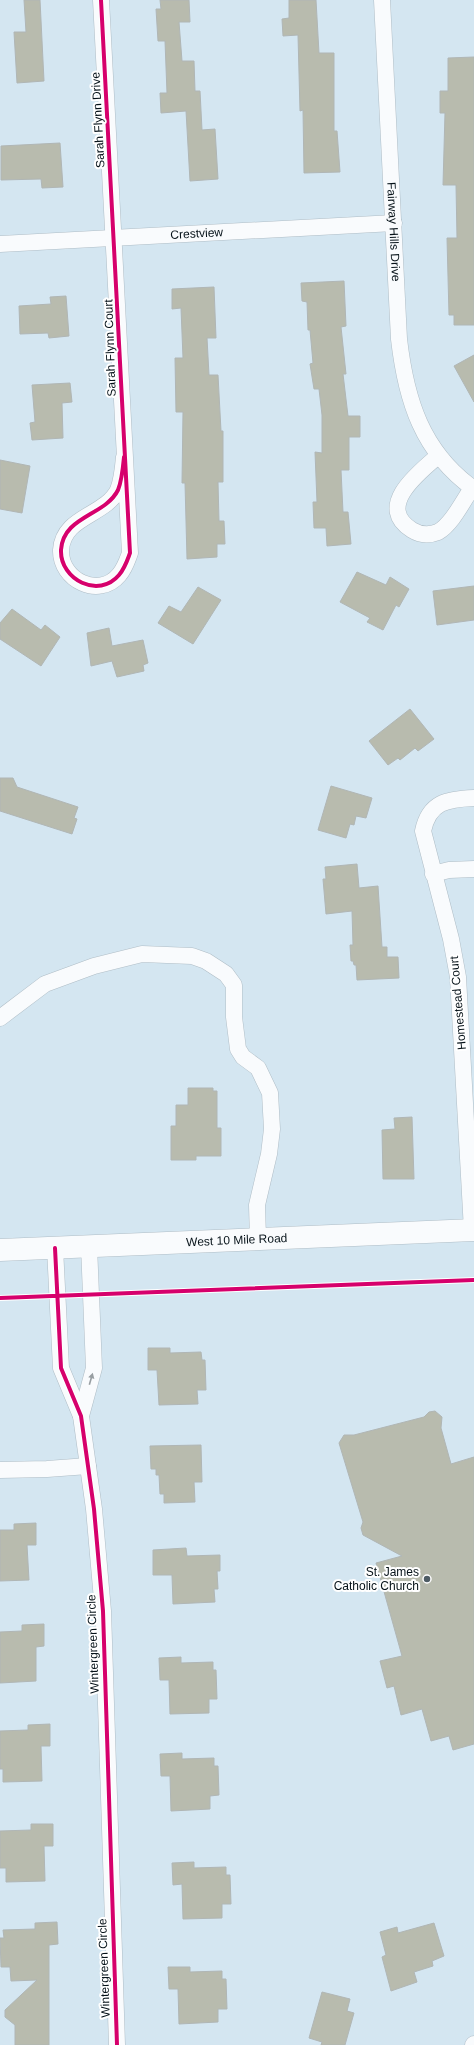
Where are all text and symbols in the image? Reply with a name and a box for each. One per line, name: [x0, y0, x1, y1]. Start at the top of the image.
street label: Sarah Flynn Drive: [88, 71, 108, 168]
street label: Fairway Hills Drive: [384, 182, 403, 282]
street label: Crestview: [170, 225, 224, 242]
street label: Sarah Flynn Court: [101, 298, 119, 397]
street label: Homestead Court: [447, 955, 469, 1050]
street label: West 10 Mile Road: [186, 1231, 288, 1249]
one-way arrow: [88, 1372, 94, 1384]
place label: St. James Catholic Church: [334, 1565, 419, 1593]
marker: St. James Catholic Church: [422, 1574, 432, 1584]
street label: Wintergreen Circle: [84, 1594, 102, 1694]
street label: Wintergreen Circle: [95, 1918, 113, 2018]

